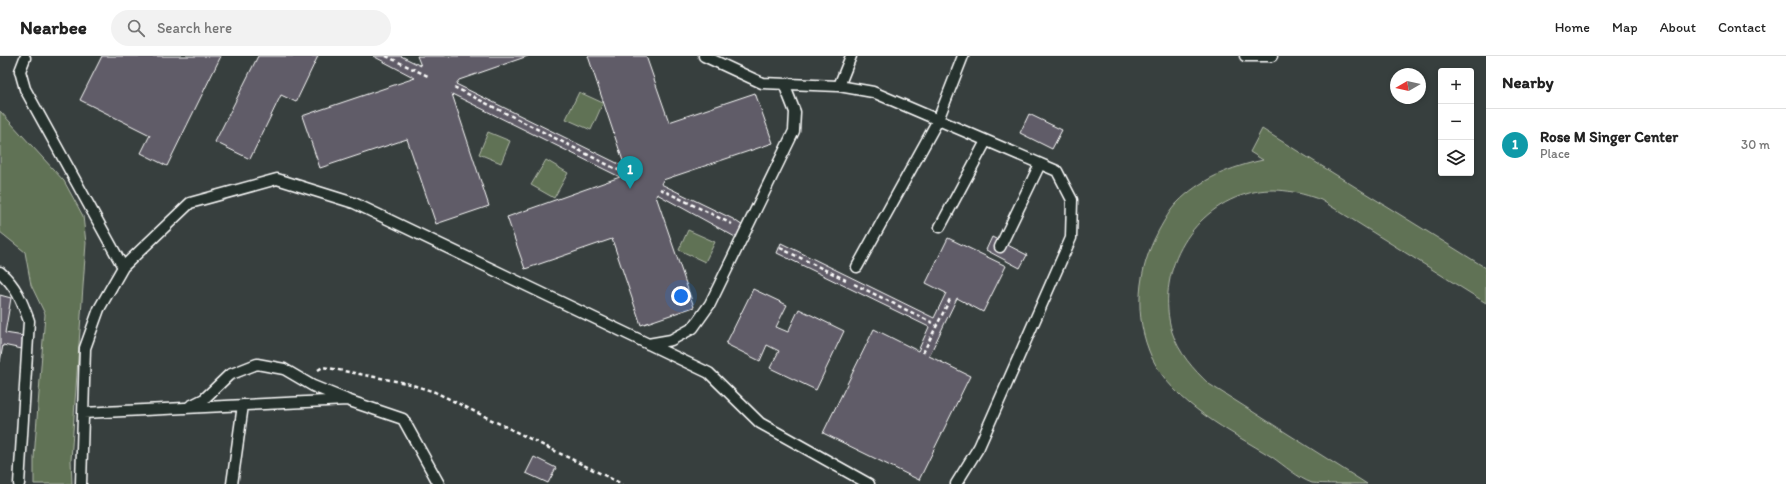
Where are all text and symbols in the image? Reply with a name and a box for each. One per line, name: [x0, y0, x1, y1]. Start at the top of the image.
search box: [111, 10, 391, 46]
text: Nearbee: [20, 16, 87, 39]
icon: search: [125, 17, 147, 39]
text: Search here: [157, 19, 232, 37]
text: Home: [1555, 19, 1590, 36]
text: Map: [1612, 19, 1638, 36]
text: About: [1660, 19, 1696, 36]
text: Contact: [1718, 19, 1766, 36]
north arrow: [1390, 68, 1426, 104]
map controls: [1438, 68, 1474, 176]
button: +: [1438, 68, 1474, 104]
text: Nearby: [1502, 72, 1554, 92]
button: −: [1438, 104, 1474, 140]
text: Rose M Singer Center: [1540, 128, 1678, 146]
text: 1: [1512, 137, 1518, 152]
text: 30 m: [1741, 137, 1770, 152]
button: layers: [1438, 140, 1474, 176]
text: Place: [1540, 146, 1570, 161]
pin: 1: [617, 156, 643, 189]
your location: [671, 286, 691, 306]

